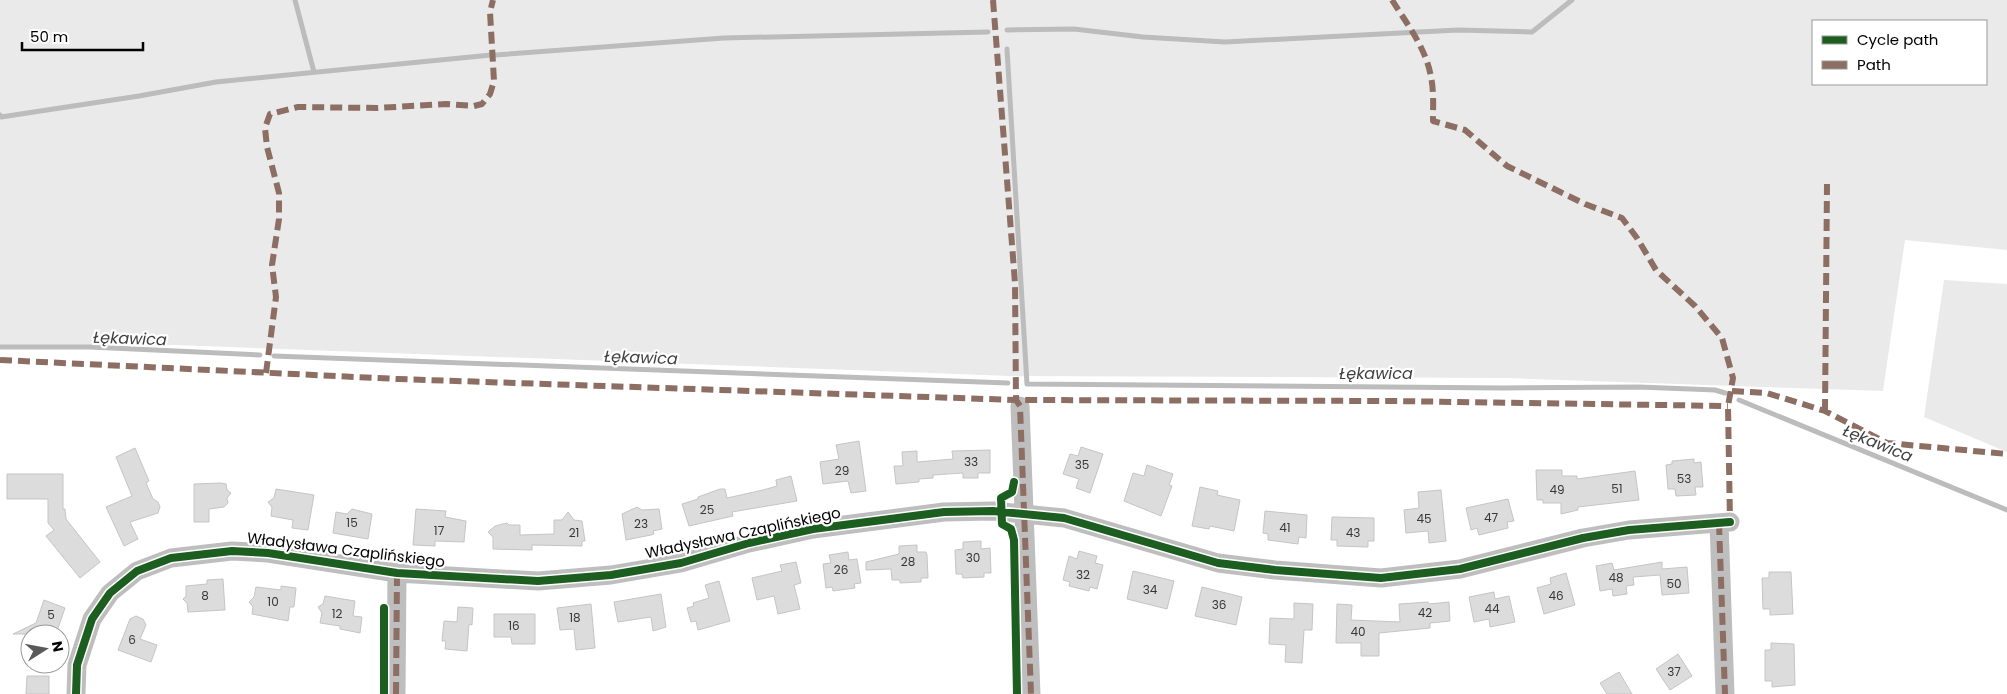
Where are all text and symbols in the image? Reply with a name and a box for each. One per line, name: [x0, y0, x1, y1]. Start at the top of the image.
scale bar: [22, 20, 144, 52]
legend: [1812, 20, 1987, 85]
text: 50 m: [30, 26, 68, 47]
text: Cycle path: [1857, 29, 1938, 50]
text: Path: [1857, 54, 1891, 75]
water label: Łękawica: [93, 326, 167, 351]
water label: Łękawica: [604, 345, 678, 370]
water label: Łękawica: [1339, 362, 1413, 385]
water label: Łękawica: [1839, 419, 1916, 468]
house number: 33: [964, 453, 978, 470]
house number: 35: [1075, 456, 1089, 473]
house number: 29: [835, 462, 849, 479]
house number: 53: [1677, 470, 1691, 487]
house number: 51: [1611, 480, 1623, 497]
house number: 49: [1549, 481, 1565, 498]
house number: 25: [700, 501, 714, 518]
street label: Władysława Czaplińskiego: [643, 502, 843, 563]
house number: 47: [1484, 509, 1498, 526]
house number: 45: [1416, 510, 1432, 527]
house number: 15: [346, 514, 358, 531]
house number: 23: [634, 515, 648, 532]
house number: 41: [1279, 519, 1291, 536]
house number: 17: [434, 522, 445, 539]
house number: 21: [569, 524, 579, 541]
house number: 43: [1346, 524, 1360, 541]
street label: Władysława Czaplińskiego: [246, 527, 446, 572]
house number: 30: [966, 549, 980, 566]
house number: 28: [901, 553, 915, 570]
house number: 26: [834, 561, 848, 578]
house number: 32: [1076, 566, 1090, 583]
house number: 48: [1608, 569, 1624, 586]
house number: 50: [1666, 575, 1682, 592]
house number: 34: [1143, 581, 1158, 598]
house number: 8: [201, 587, 209, 604]
house number: 46: [1548, 587, 1564, 604]
house number: 10: [267, 593, 279, 610]
house number: 36: [1212, 596, 1226, 613]
house number: 44: [1484, 600, 1500, 617]
house number: 42: [1418, 604, 1432, 621]
house number: 12: [332, 605, 342, 622]
house number: 5: [47, 606, 55, 623]
house number: 18: [569, 609, 581, 626]
house number: 16: [508, 617, 520, 634]
house number: 40: [1350, 623, 1366, 640]
north arrow: [20, 624, 70, 674]
house number: 6: [128, 631, 136, 648]
text: N: [47, 639, 69, 654]
house number: 37: [1667, 663, 1681, 680]

